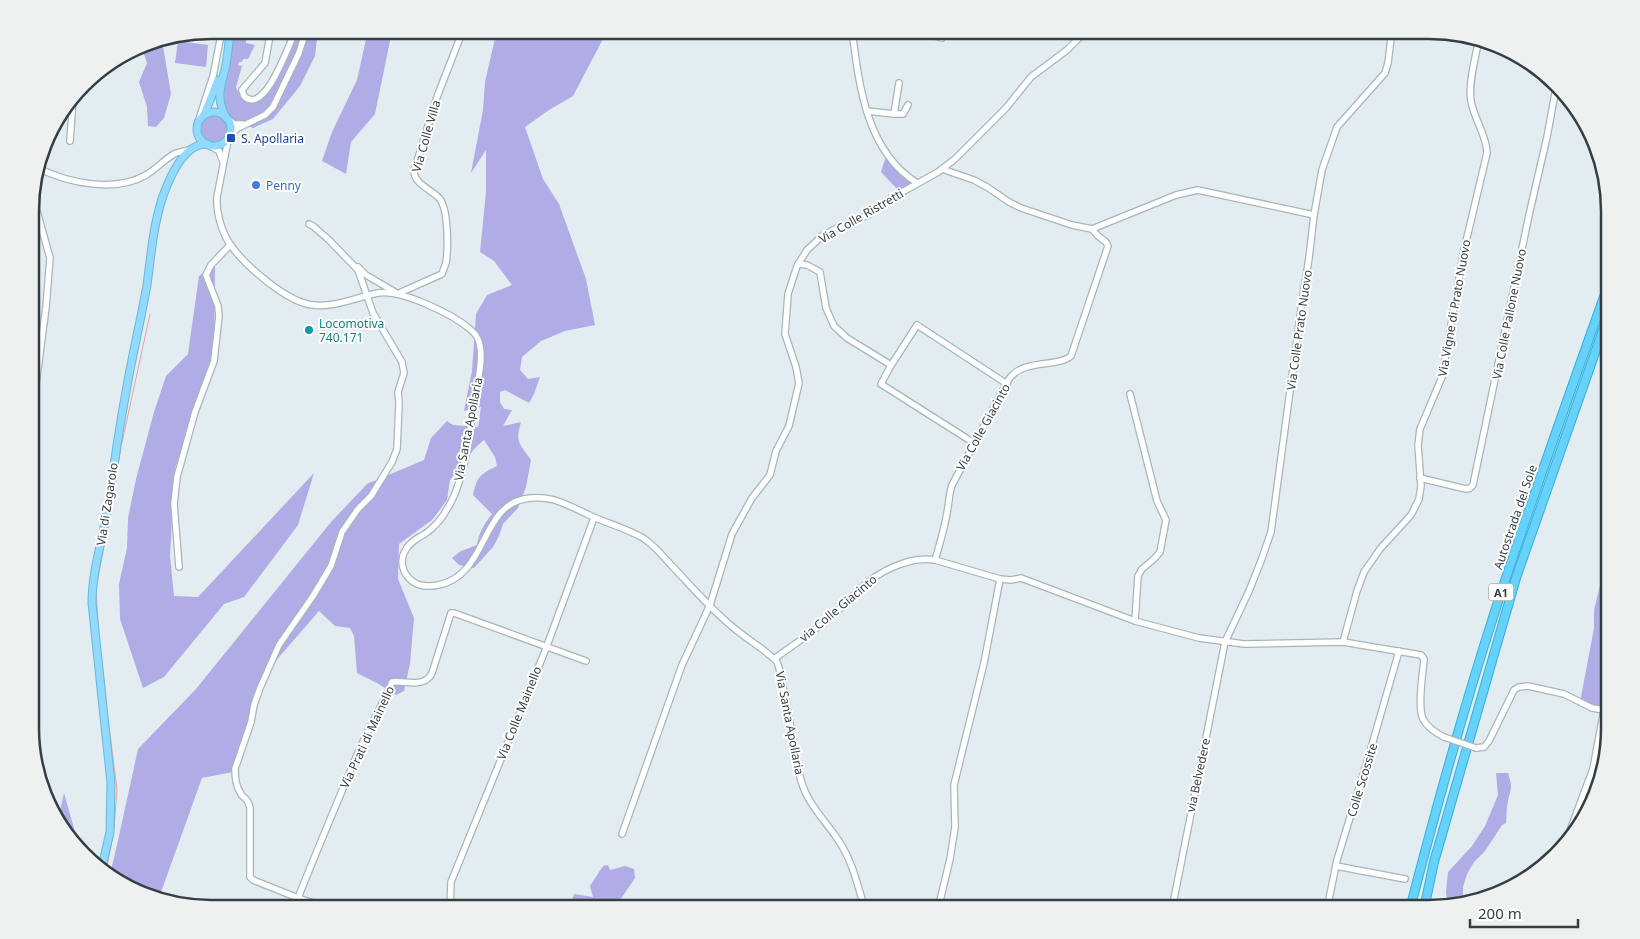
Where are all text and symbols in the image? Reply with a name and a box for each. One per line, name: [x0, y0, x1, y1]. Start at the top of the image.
street label: Via Colle Villa: [408, 98, 444, 174]
place label: S. Apollaria: [241, 130, 304, 147]
marker: S. Apollaria: [225, 132, 237, 144]
place label: Penny: [266, 177, 302, 194]
marker: Penny: [250, 179, 262, 191]
street label: Via Colle Ristretti: [816, 185, 906, 247]
street label: Via Vigne di Prato Nuovo: [1434, 238, 1474, 378]
street label: Via Colle Pallone Nuovo: [1488, 247, 1530, 381]
street label: Via Colle Prato Nuovo: [1282, 269, 1316, 391]
place label: Locomotiva 740.171: [319, 315, 384, 346]
marker: Locomotiva 740.171: [303, 324, 315, 336]
street label: Via Santa Apollaria: [450, 376, 486, 482]
street label: Via Colle Giacinto: [952, 380, 1014, 474]
street label: Via di Zagarolo: [92, 461, 122, 547]
street label: Autostrada del Sole: [1489, 462, 1541, 572]
street label: via Colle Giacinto: [796, 571, 880, 645]
road number: A1: [1488, 584, 1514, 600]
street label: Via Colle Mainello: [492, 664, 546, 762]
street label: Via Santa Apollaria: [772, 670, 808, 776]
street label: Via Prati di Mainello: [336, 683, 398, 791]
street label: via Belvedere: [1182, 736, 1214, 814]
street label: Colle Scossite: [1343, 741, 1381, 819]
scale bar: [1470, 896, 1578, 928]
text: 200 m: [1478, 903, 1522, 923]

